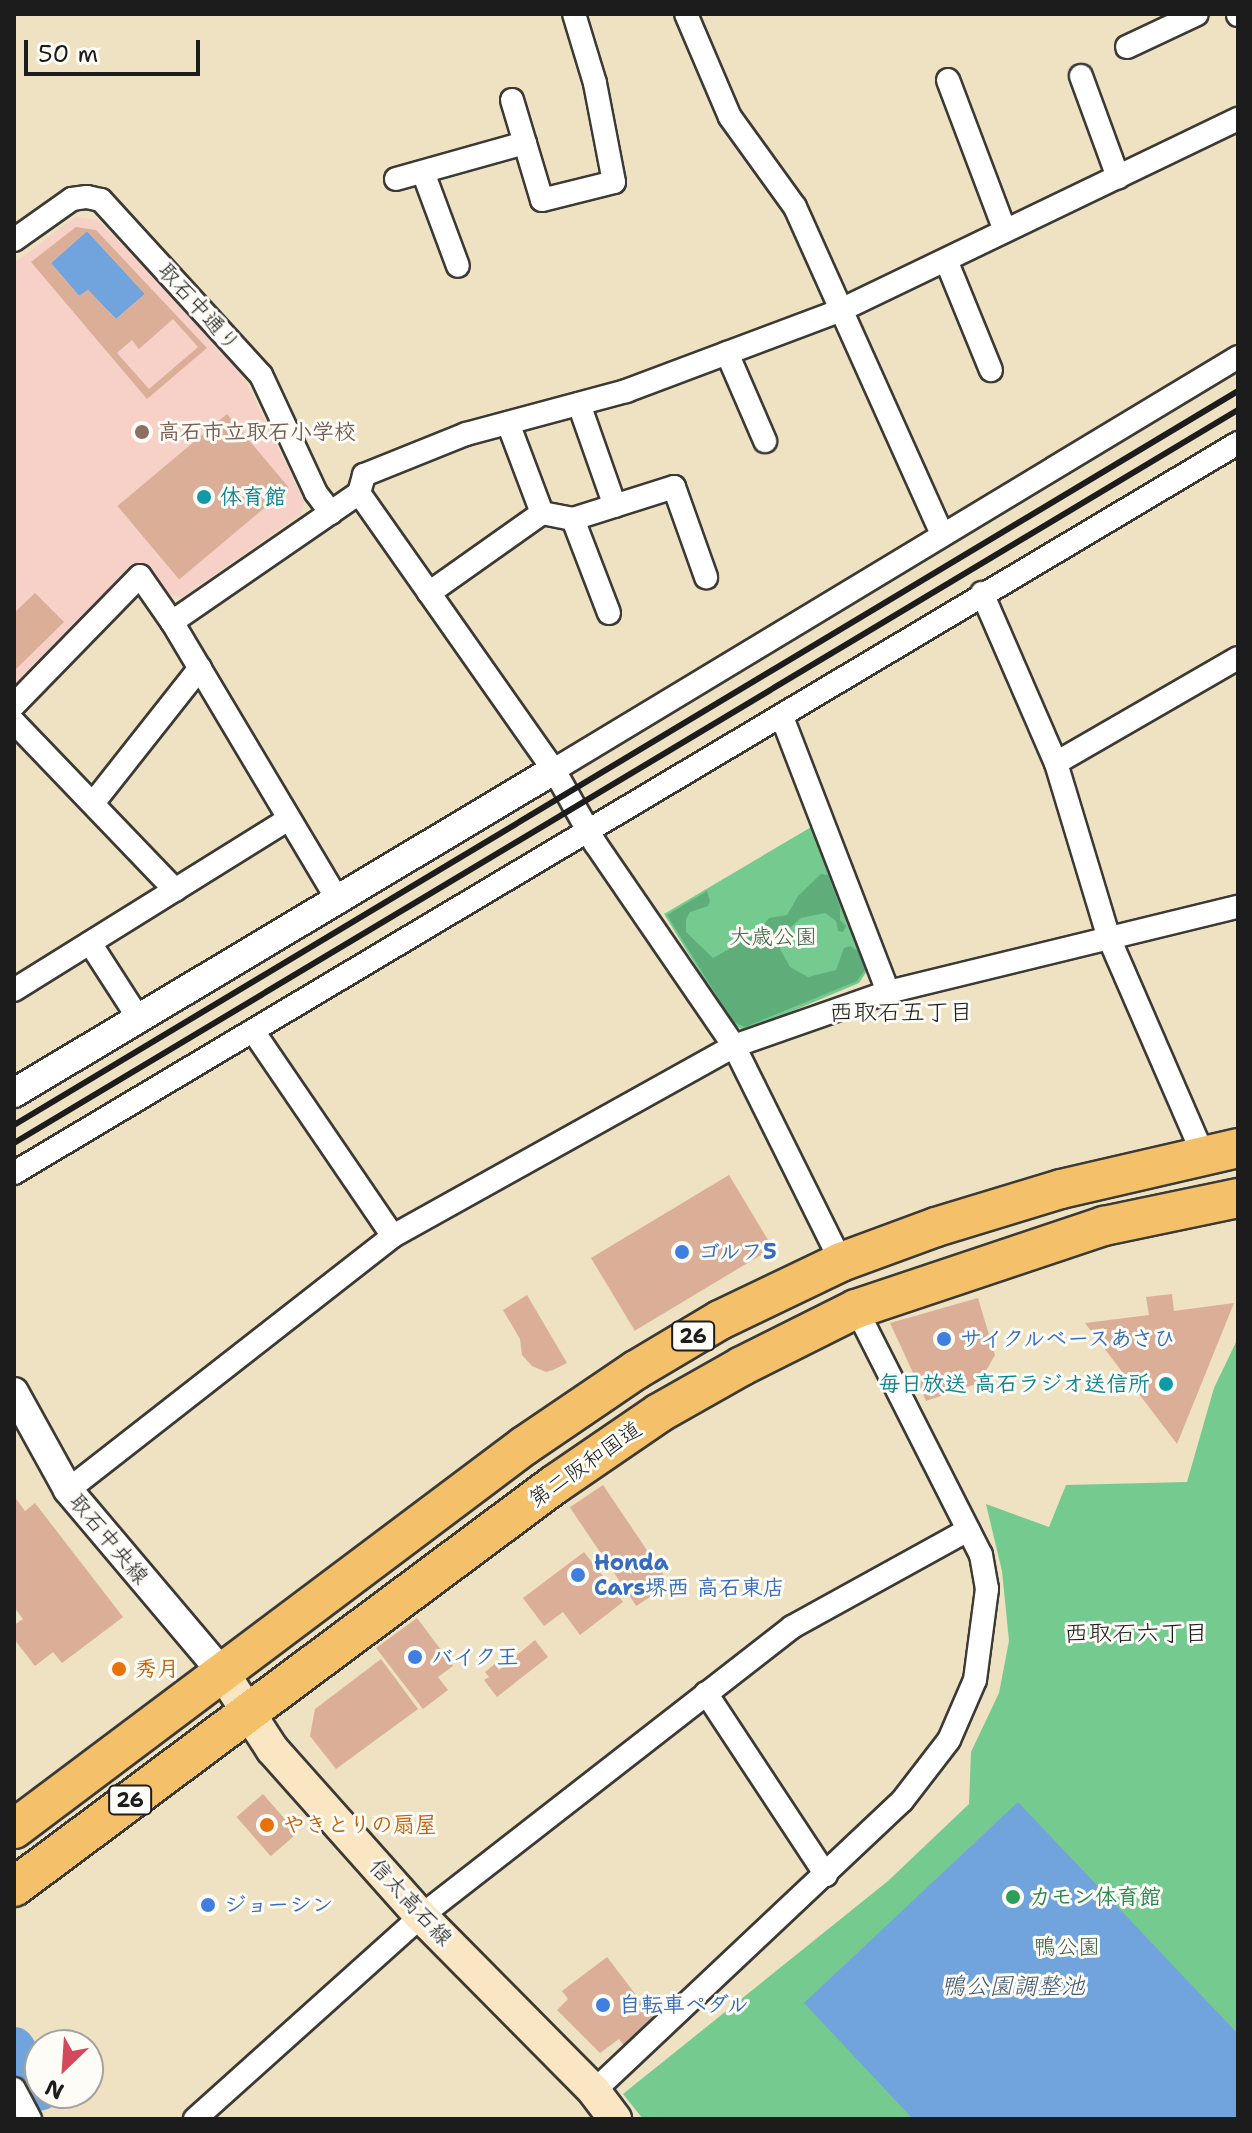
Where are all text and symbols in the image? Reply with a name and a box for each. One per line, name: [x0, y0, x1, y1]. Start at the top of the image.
scale bar: [28, 24, 204, 74]
text: 50 m: [38, 38, 98, 70]
street label: 取石中通り: [152, 257, 246, 357]
place label: 高石市立取石小学校: [158, 419, 356, 445]
marker: 高石市立取石小学校: [133, 423, 151, 441]
place label: 体育館: [220, 484, 286, 510]
marker: 体育館: [195, 488, 213, 506]
park label: 大歳公園: [729, 924, 817, 950]
district label: 西取石五丁目: [829, 999, 973, 1027]
place label: ゴルフ5: [698, 1239, 778, 1265]
marker: ゴルフ5: [673, 1243, 691, 1261]
road number: 26: [671, 1320, 715, 1352]
place label: サイクルベースあさひ: [960, 1326, 1180, 1352]
marker: サイクルベースあさひ: [935, 1330, 953, 1348]
place label: 毎日放送 高石ラジオ送信所: [878, 1371, 1150, 1397]
marker: 毎日放送 高石ラジオ送信所: [1157, 1375, 1175, 1393]
street label: 第二阪和国道: [523, 1415, 647, 1513]
street label: 取石中央線: [64, 1488, 154, 1590]
place label: Honda Cars堺西 高石東店: [594, 1549, 785, 1600]
marker: Honda Cars堺西 高石東店: [569, 1566, 587, 1584]
district label: 西取石六丁目: [1064, 1620, 1208, 1648]
place label: バイク王: [431, 1644, 519, 1670]
marker: バイク王: [406, 1648, 424, 1666]
place label: 秀月: [135, 1656, 179, 1682]
marker: 秀月: [110, 1660, 128, 1678]
road number: 26: [108, 1784, 152, 1816]
place label: やきとりの扇屋: [283, 1812, 437, 1838]
marker: やきとりの扇屋: [258, 1816, 276, 1834]
street label: 信太高石線: [364, 1853, 458, 1951]
place label: カモン体育館: [1029, 1884, 1161, 1910]
marker: カモン体育館: [1004, 1888, 1022, 1906]
place label: ジョーシン: [224, 1892, 333, 1918]
marker: ジョーシン: [199, 1896, 217, 1914]
park label: 鴨公園: [1034, 1934, 1100, 1960]
water label: 鴨公園調整池: [941, 1973, 1085, 2001]
place label: 自転車ペダル: [619, 1992, 751, 2018]
marker: 自転車ペダル: [594, 1996, 612, 2014]
north arrow: [24, 2029, 104, 2109]
text: N: [40, 2073, 69, 2106]

